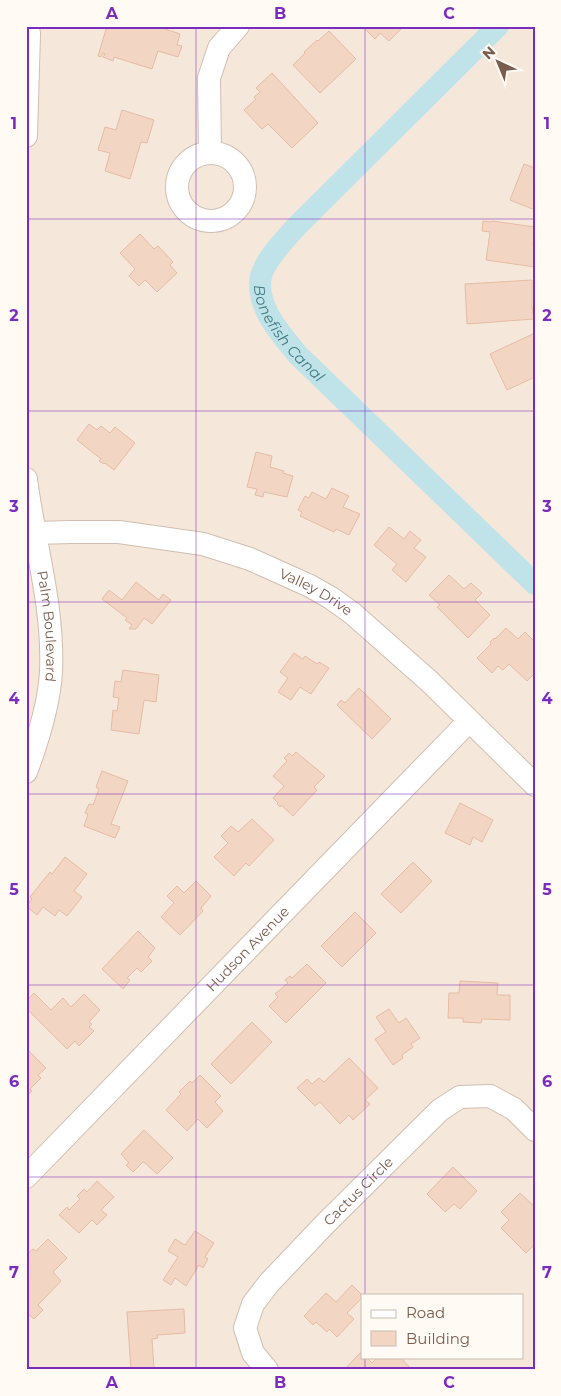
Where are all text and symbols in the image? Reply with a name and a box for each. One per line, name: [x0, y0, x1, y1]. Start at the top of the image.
text: A: [105, 4, 119, 23]
text: B: [274, 4, 286, 23]
text: C: [443, 4, 455, 23]
north arrow: [474, 38, 524, 88]
text: N: [479, 42, 499, 63]
text: 1: [11, 114, 17, 133]
text: 1: [544, 114, 550, 133]
water label: Bonefish Canal: [250, 284, 329, 385]
text: 2: [9, 306, 19, 325]
text: 2: [542, 306, 552, 325]
text: 3: [8, 497, 19, 516]
text: 3: [541, 497, 552, 516]
street label: Valley Drive: [277, 564, 356, 620]
street label: Palm Boulevard: [33, 569, 60, 683]
text: 4: [8, 689, 20, 708]
text: 4: [541, 689, 553, 708]
text: 5: [9, 880, 19, 899]
text: 5: [542, 880, 552, 899]
street label: Hudson Avenue: [202, 902, 293, 995]
text: 6: [9, 1072, 19, 1091]
text: 6: [542, 1072, 552, 1091]
street label: Cactus Circle: [320, 1153, 397, 1230]
text: 7: [9, 1263, 19, 1282]
text: 7: [542, 1263, 552, 1282]
legend: [361, 1294, 524, 1358]
text: Road: [406, 1303, 445, 1322]
text: Building: [406, 1329, 470, 1348]
text: A: [105, 1373, 119, 1392]
text: B: [274, 1373, 286, 1392]
text: C: [443, 1373, 455, 1392]

